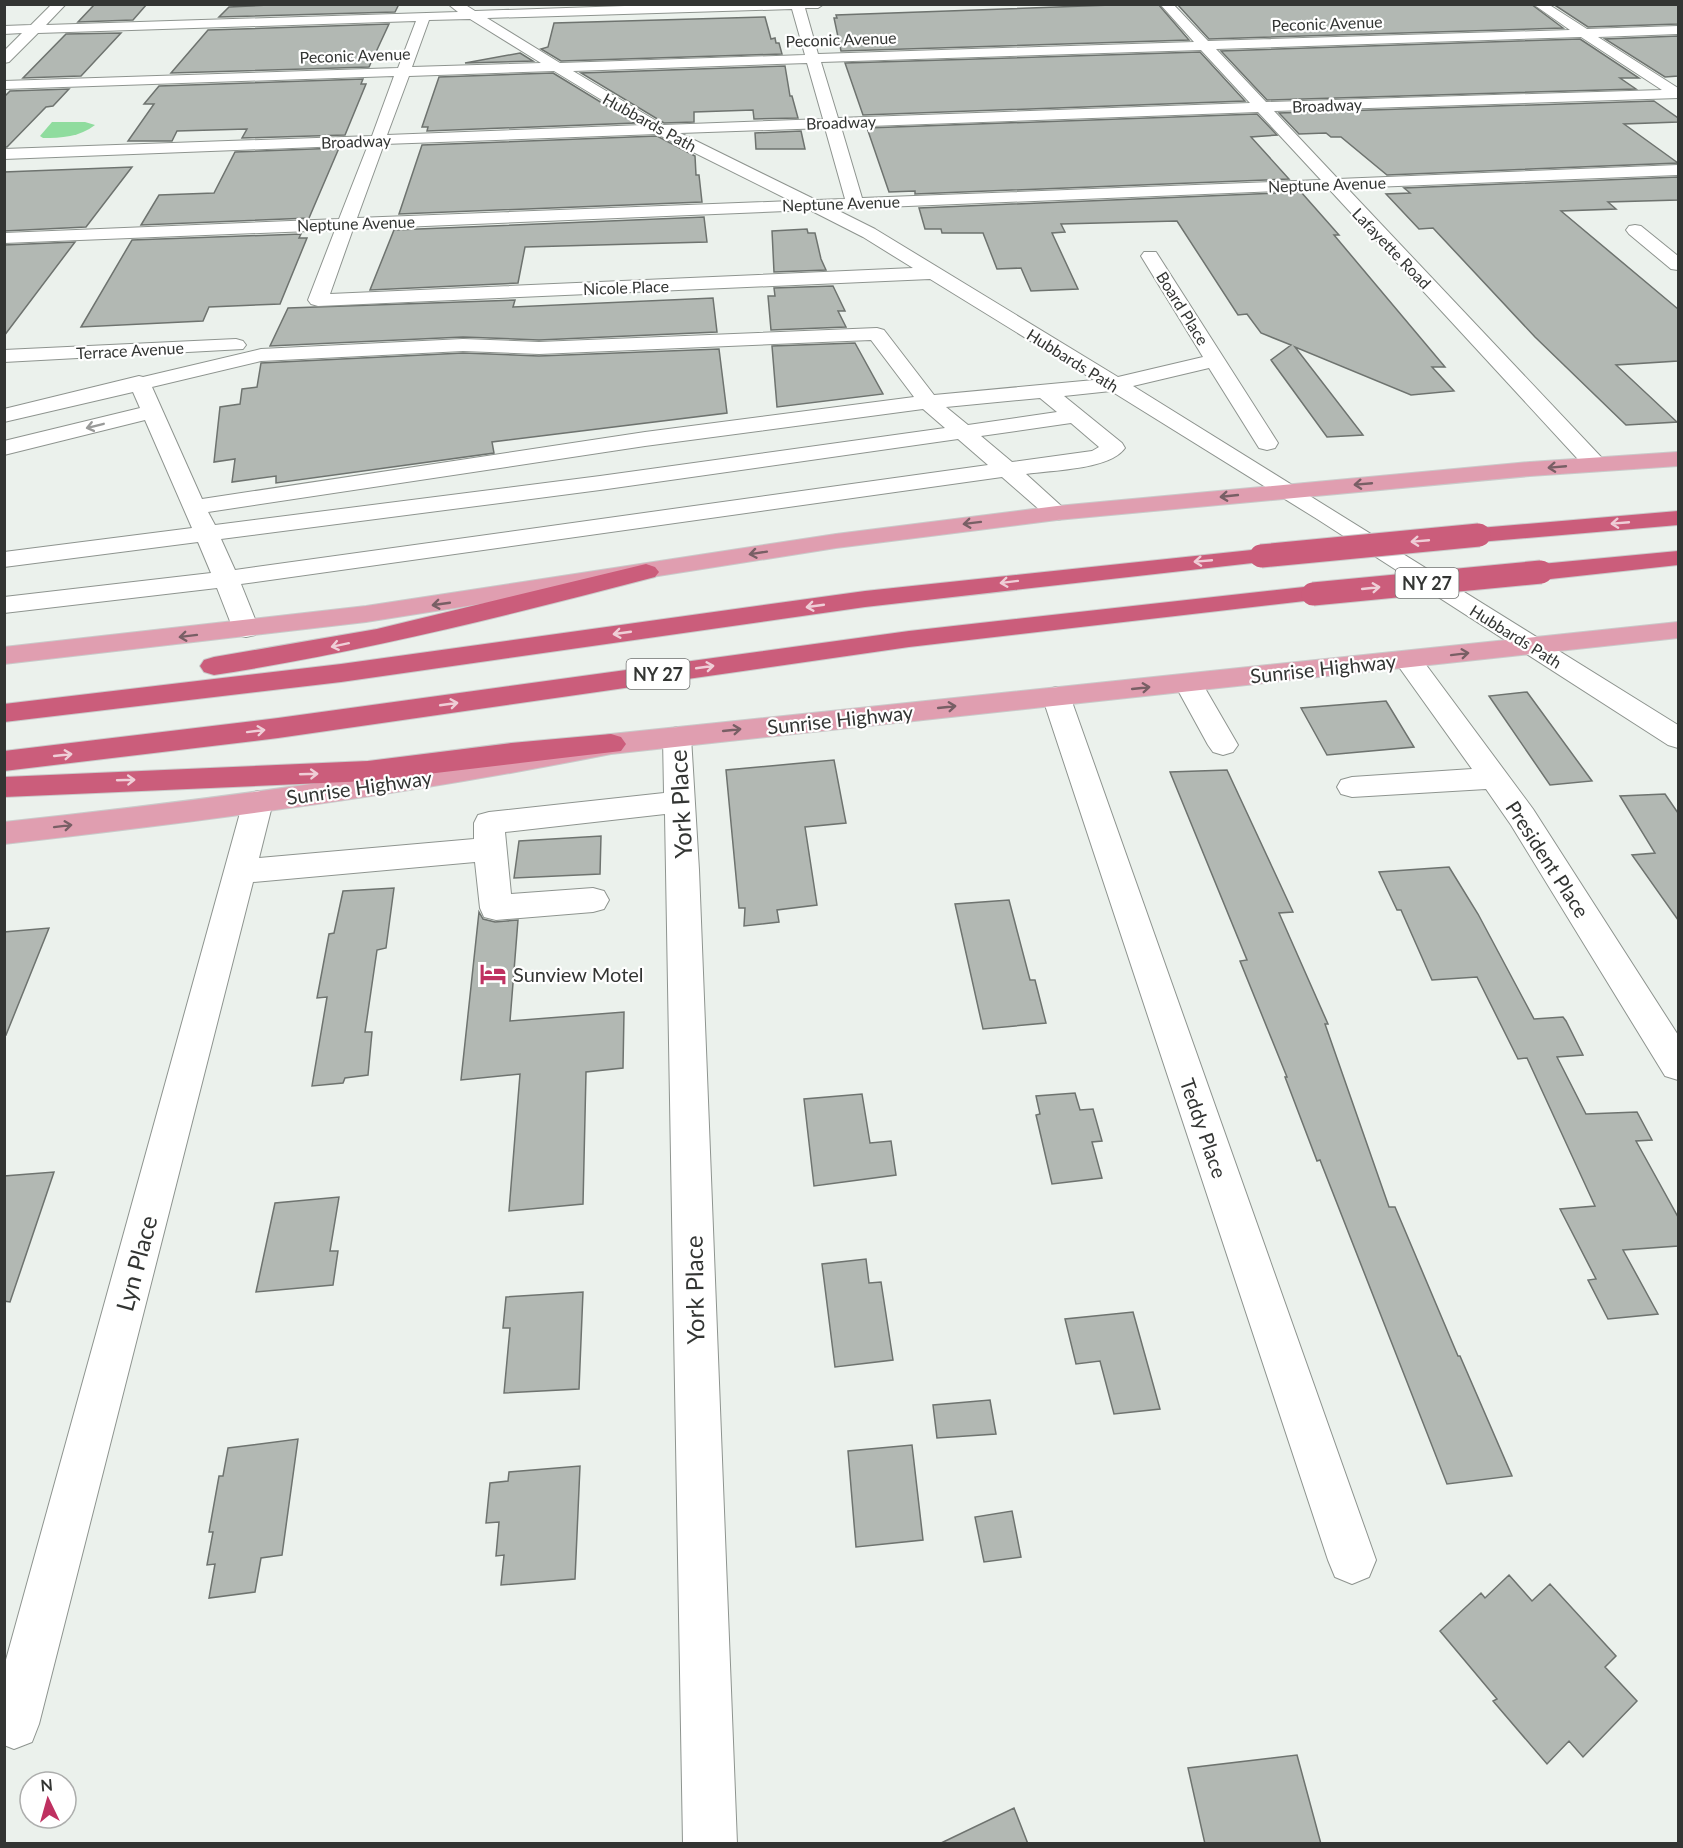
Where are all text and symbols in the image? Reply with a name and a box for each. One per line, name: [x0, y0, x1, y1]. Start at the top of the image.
street label: Peconic Avenue: [1271, 12, 1383, 34]
street label: Peconic Avenue: [785, 28, 897, 50]
street label: Peconic Avenue: [299, 44, 411, 66]
street label: Hubbards Path: [600, 88, 700, 156]
street label: Broadway: [1292, 94, 1363, 116]
street label: Broadway: [806, 111, 877, 133]
street label: Broadway: [321, 130, 392, 152]
street label: Neptune Avenue: [1268, 172, 1386, 196]
street label: Neptune Avenue: [782, 191, 900, 215]
street label: Lafayette Road: [1349, 204, 1435, 292]
street label: Neptune Avenue: [297, 211, 415, 235]
street label: Board Place: [1153, 268, 1213, 348]
street label: Nicole Place: [583, 276, 669, 298]
street label: Hubbards Path: [1024, 324, 1122, 396]
street label: Terrace Avenue: [76, 338, 184, 362]
one-way arrow: [86, 421, 105, 433]
one-way arrow: [1548, 462, 1568, 473]
one-way arrow: [1354, 479, 1374, 490]
one-way arrow: [1219, 491, 1239, 502]
one-way arrow: [963, 518, 983, 529]
one-way arrow: [1611, 518, 1631, 529]
one-way arrow: [1411, 536, 1431, 547]
one-way arrow: [749, 548, 769, 559]
one-way arrow: [1193, 556, 1213, 567]
road number: NY 27: [1396, 568, 1458, 598]
one-way arrow: [999, 577, 1019, 588]
one-way arrow: [1361, 582, 1380, 593]
one-way arrow: [432, 598, 452, 609]
one-way arrow: [806, 600, 826, 611]
street label: Hubbards Path: [1467, 600, 1565, 672]
one-way arrow: [613, 628, 633, 639]
one-way arrow: [178, 631, 198, 642]
one-way arrow: [330, 639, 349, 651]
street label: Sunrise Highway: [1249, 648, 1398, 688]
one-way arrow: [1450, 648, 1469, 659]
road number: NY 27: [626, 659, 690, 689]
one-way arrow: [694, 661, 714, 672]
one-way arrow: [1130, 682, 1150, 693]
one-way arrow: [439, 699, 459, 710]
street label: Sunrise Highway: [766, 699, 915, 739]
one-way arrow: [936, 702, 956, 713]
one-way arrow: [246, 725, 266, 736]
one-way arrow: [722, 725, 741, 736]
one-way arrow: [52, 749, 72, 760]
street label: York Place: [663, 749, 697, 859]
street label: Sunrise Highway: [285, 765, 434, 809]
one-way arrow: [299, 768, 319, 779]
one-way arrow: [115, 775, 135, 786]
street label: President Place: [1501, 796, 1595, 922]
one-way arrow: [52, 821, 72, 832]
hotel icon: Sunview Motel: [478, 959, 508, 989]
place label: Sunview Motel: [513, 962, 644, 986]
street label: Teddy Place: [1176, 1075, 1232, 1181]
street label: Lyn Place: [109, 1212, 163, 1314]
street label: York Place: [679, 1235, 709, 1345]
north arrow: [18, 1770, 78, 1830]
text: N: [40, 1775, 54, 1795]

